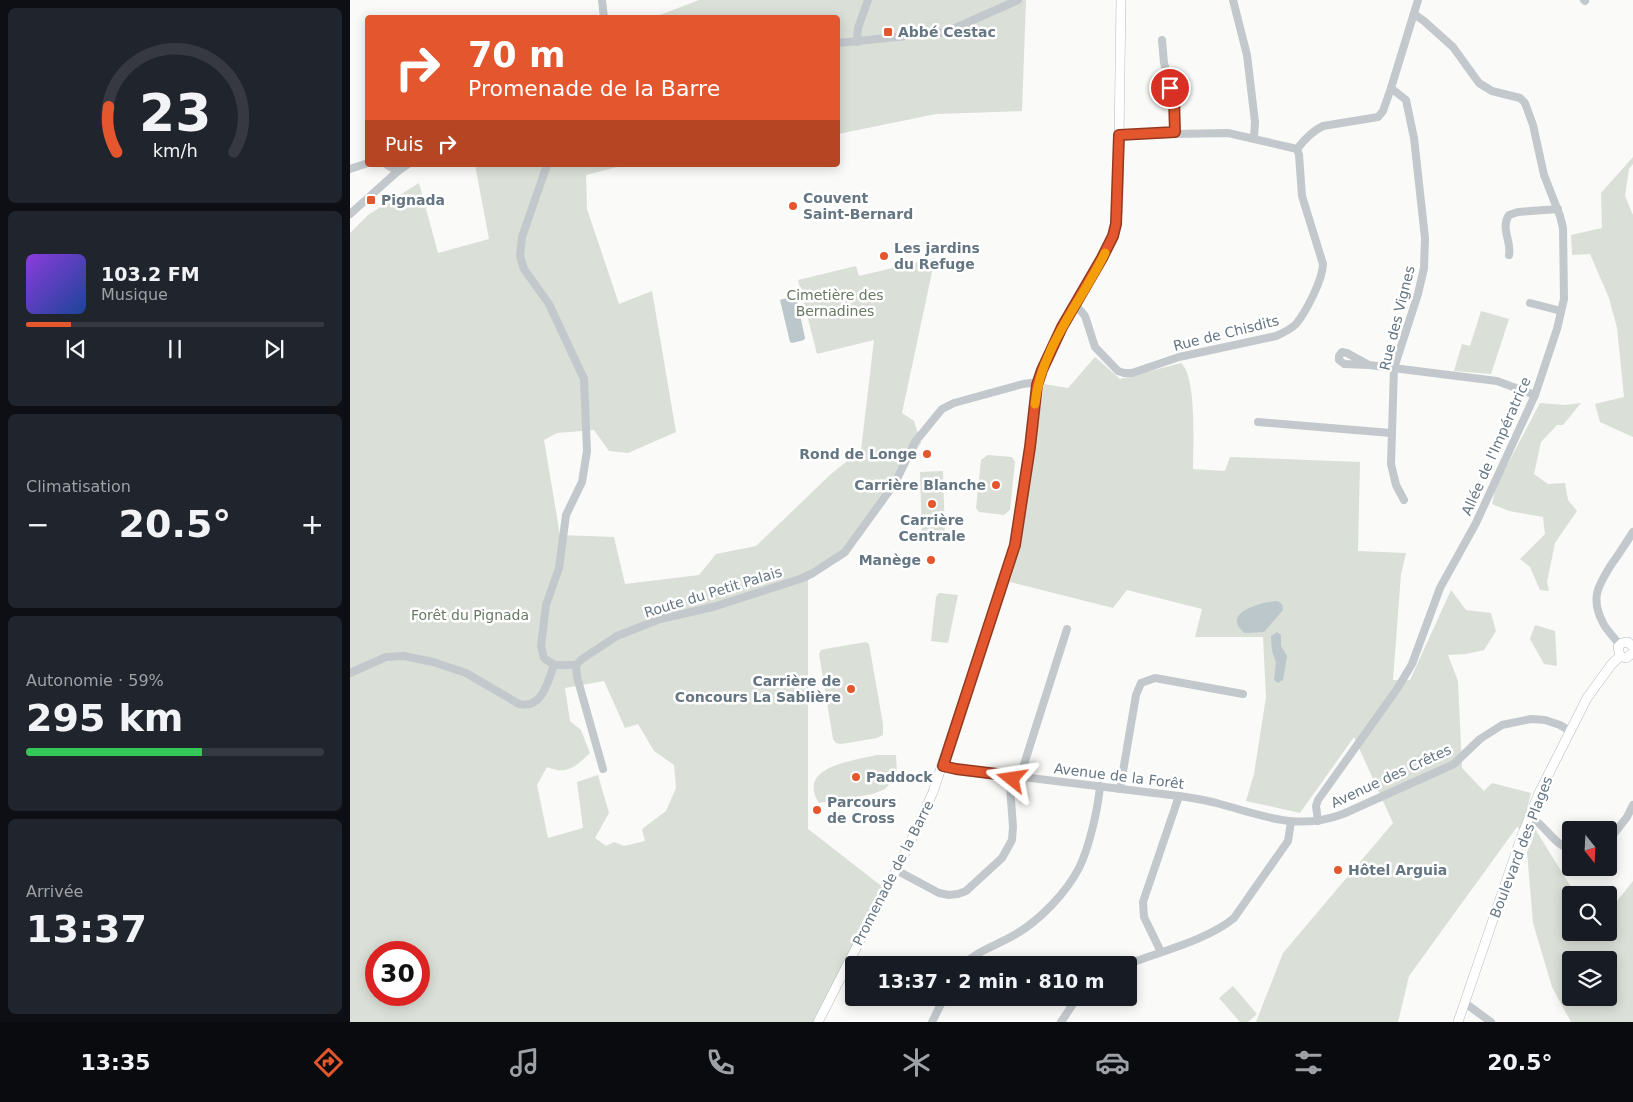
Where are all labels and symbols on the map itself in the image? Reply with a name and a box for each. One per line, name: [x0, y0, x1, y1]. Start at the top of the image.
place label: Abbé Cestac: [898, 24, 996, 40]
marker: Abbé Cestac: [882, 26, 894, 38]
pin: [1149, 67, 1191, 109]
place label: Couvent Saint-Bernard: [803, 190, 913, 222]
place label: Pignada: [381, 192, 445, 208]
marker: Pignada: [365, 194, 377, 206]
marker: Couvent Saint-Bernard: [787, 200, 799, 212]
place label: Les jardins du Refuge: [894, 240, 980, 272]
marker: Les jardins du Refuge: [878, 250, 890, 262]
street label: Rue des Vignes: [1376, 264, 1418, 372]
park label: Cimetière des Bernadines: [786, 287, 884, 319]
street label: Rue de Chisdits: [1171, 312, 1281, 354]
street label: Allée de l'Impératrice: [1458, 374, 1534, 518]
place label: Rond de Longe: [799, 446, 917, 462]
marker: Rond de Longe: [921, 448, 933, 460]
place label: Carrière Blanche: [854, 477, 986, 493]
marker: Carrière Blanche: [990, 479, 1002, 491]
marker: Carrière Centrale: [926, 498, 938, 510]
place label: Carrière Centrale: [898, 512, 966, 544]
place label: Manège: [859, 552, 921, 568]
marker: Manège: [925, 554, 937, 566]
street label: Route du Petit Palais: [642, 563, 784, 621]
park label: Forêt du Pignada: [411, 607, 529, 623]
place label: Carrière de Concours La Sablière: [675, 673, 841, 705]
marker: Carrière de Concours La Sablière: [845, 683, 857, 695]
street label: Avenue des Crêtes: [1328, 741, 1454, 811]
position arrow: [985, 752, 1037, 804]
street label: Avenue de la Forêt: [1053, 760, 1185, 792]
place label: Paddock: [866, 769, 933, 785]
marker: Paddock: [850, 771, 862, 783]
street label: Boulevard des Plages: [1487, 774, 1555, 920]
place label: Parcours de Cross: [827, 794, 896, 826]
street label: Promenade de la Barre: [849, 798, 937, 948]
marker: Parcours de Cross: [811, 804, 823, 816]
north arrow: [1562, 821, 1618, 876]
place label: Hôtel Arguia: [1348, 862, 1447, 878]
marker: Hôtel Arguia: [1332, 864, 1344, 876]
speed limit sign: 30: [365, 941, 430, 1006]

